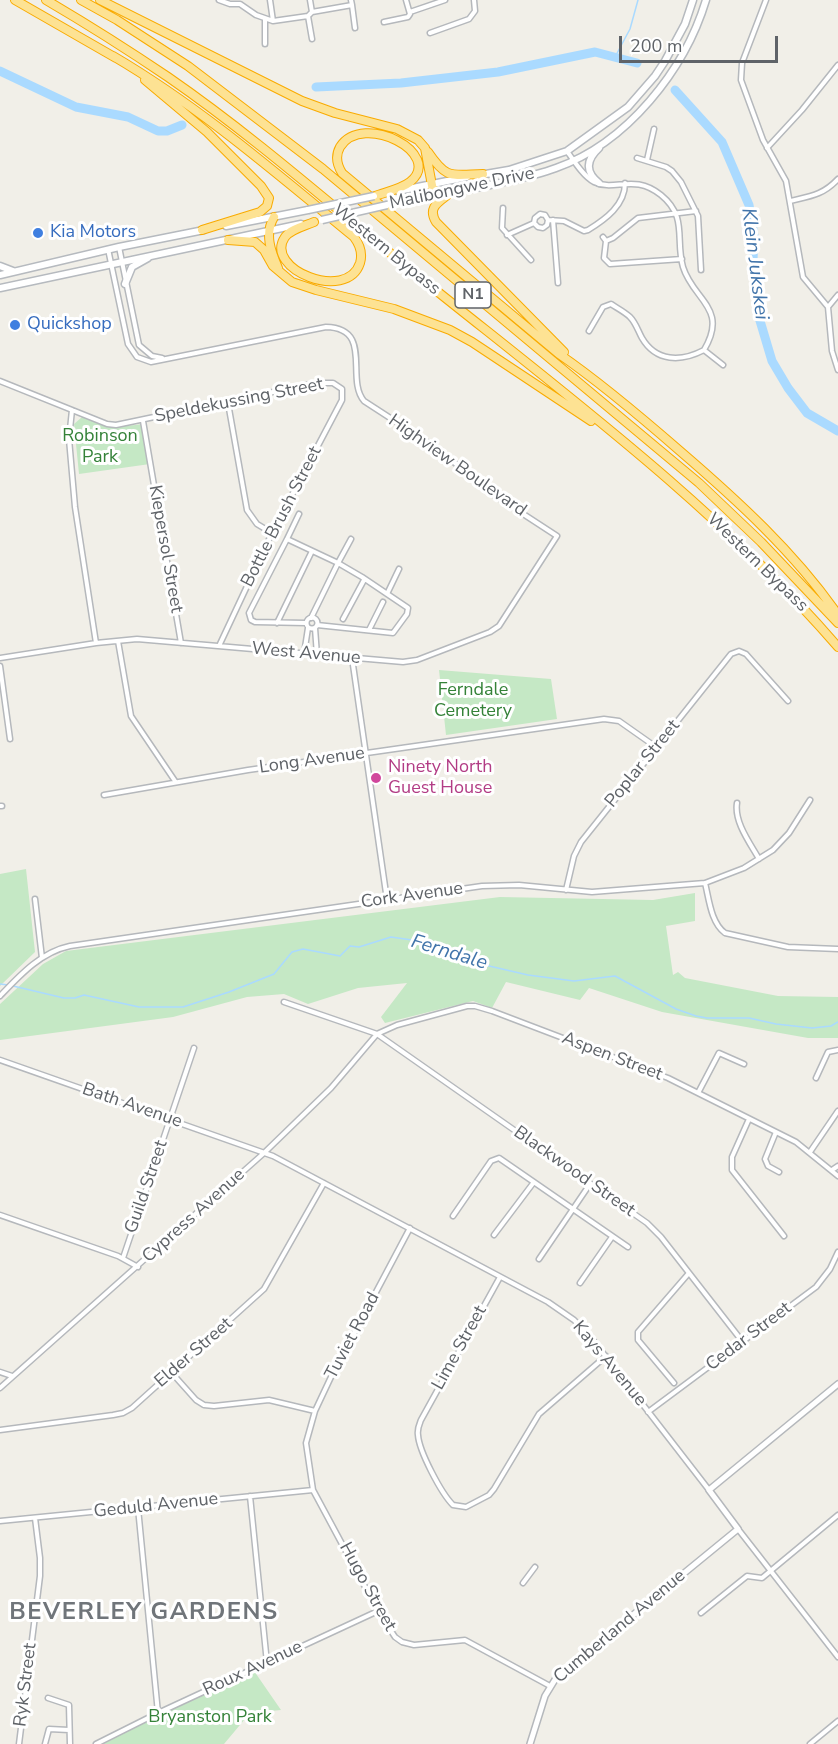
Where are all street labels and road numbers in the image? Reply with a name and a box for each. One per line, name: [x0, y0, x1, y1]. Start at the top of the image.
street label: Malibongwe Drive: [388, 163, 536, 215]
street label: Western Bypass: [328, 200, 444, 300]
road number: N1: [455, 282, 491, 308]
street label: Speldekussing Street: [153, 374, 325, 428]
street label: Highview Boulevard: [384, 410, 530, 522]
street label: Bottle Brush Street: [237, 443, 327, 591]
street label: Kiepersol Street: [143, 484, 187, 614]
street label: Western Bypass: [702, 509, 812, 617]
street label: West Avenue: [251, 638, 361, 670]
street label: Poplar Street: [601, 716, 685, 812]
street label: Long Avenue: [258, 743, 366, 779]
street label: Cork Avenue: [360, 878, 464, 914]
street label: Aspen Street: [559, 1028, 665, 1086]
street label: Bath Avenue: [79, 1079, 185, 1133]
street label: Blackwood Street: [509, 1122, 639, 1222]
street label: Guild Street: [121, 1138, 173, 1236]
street label: Cypress Avenue: [138, 1164, 250, 1268]
street label: Tuviet Road: [321, 1289, 385, 1383]
street label: Cedar Street: [702, 1298, 796, 1376]
street label: Lime Street: [428, 1302, 492, 1394]
street label: Elder Street: [151, 1313, 237, 1393]
street label: Kays Avenue: [567, 1317, 651, 1411]
street label: Geduld Avenue: [93, 1489, 219, 1523]
street label: Hugo Street: [334, 1539, 400, 1635]
street label: Cumberland Avenue: [550, 1566, 690, 1688]
street label: Roux Avenue: [200, 1637, 306, 1701]
street label: Ryk Street: [10, 1642, 42, 1728]

